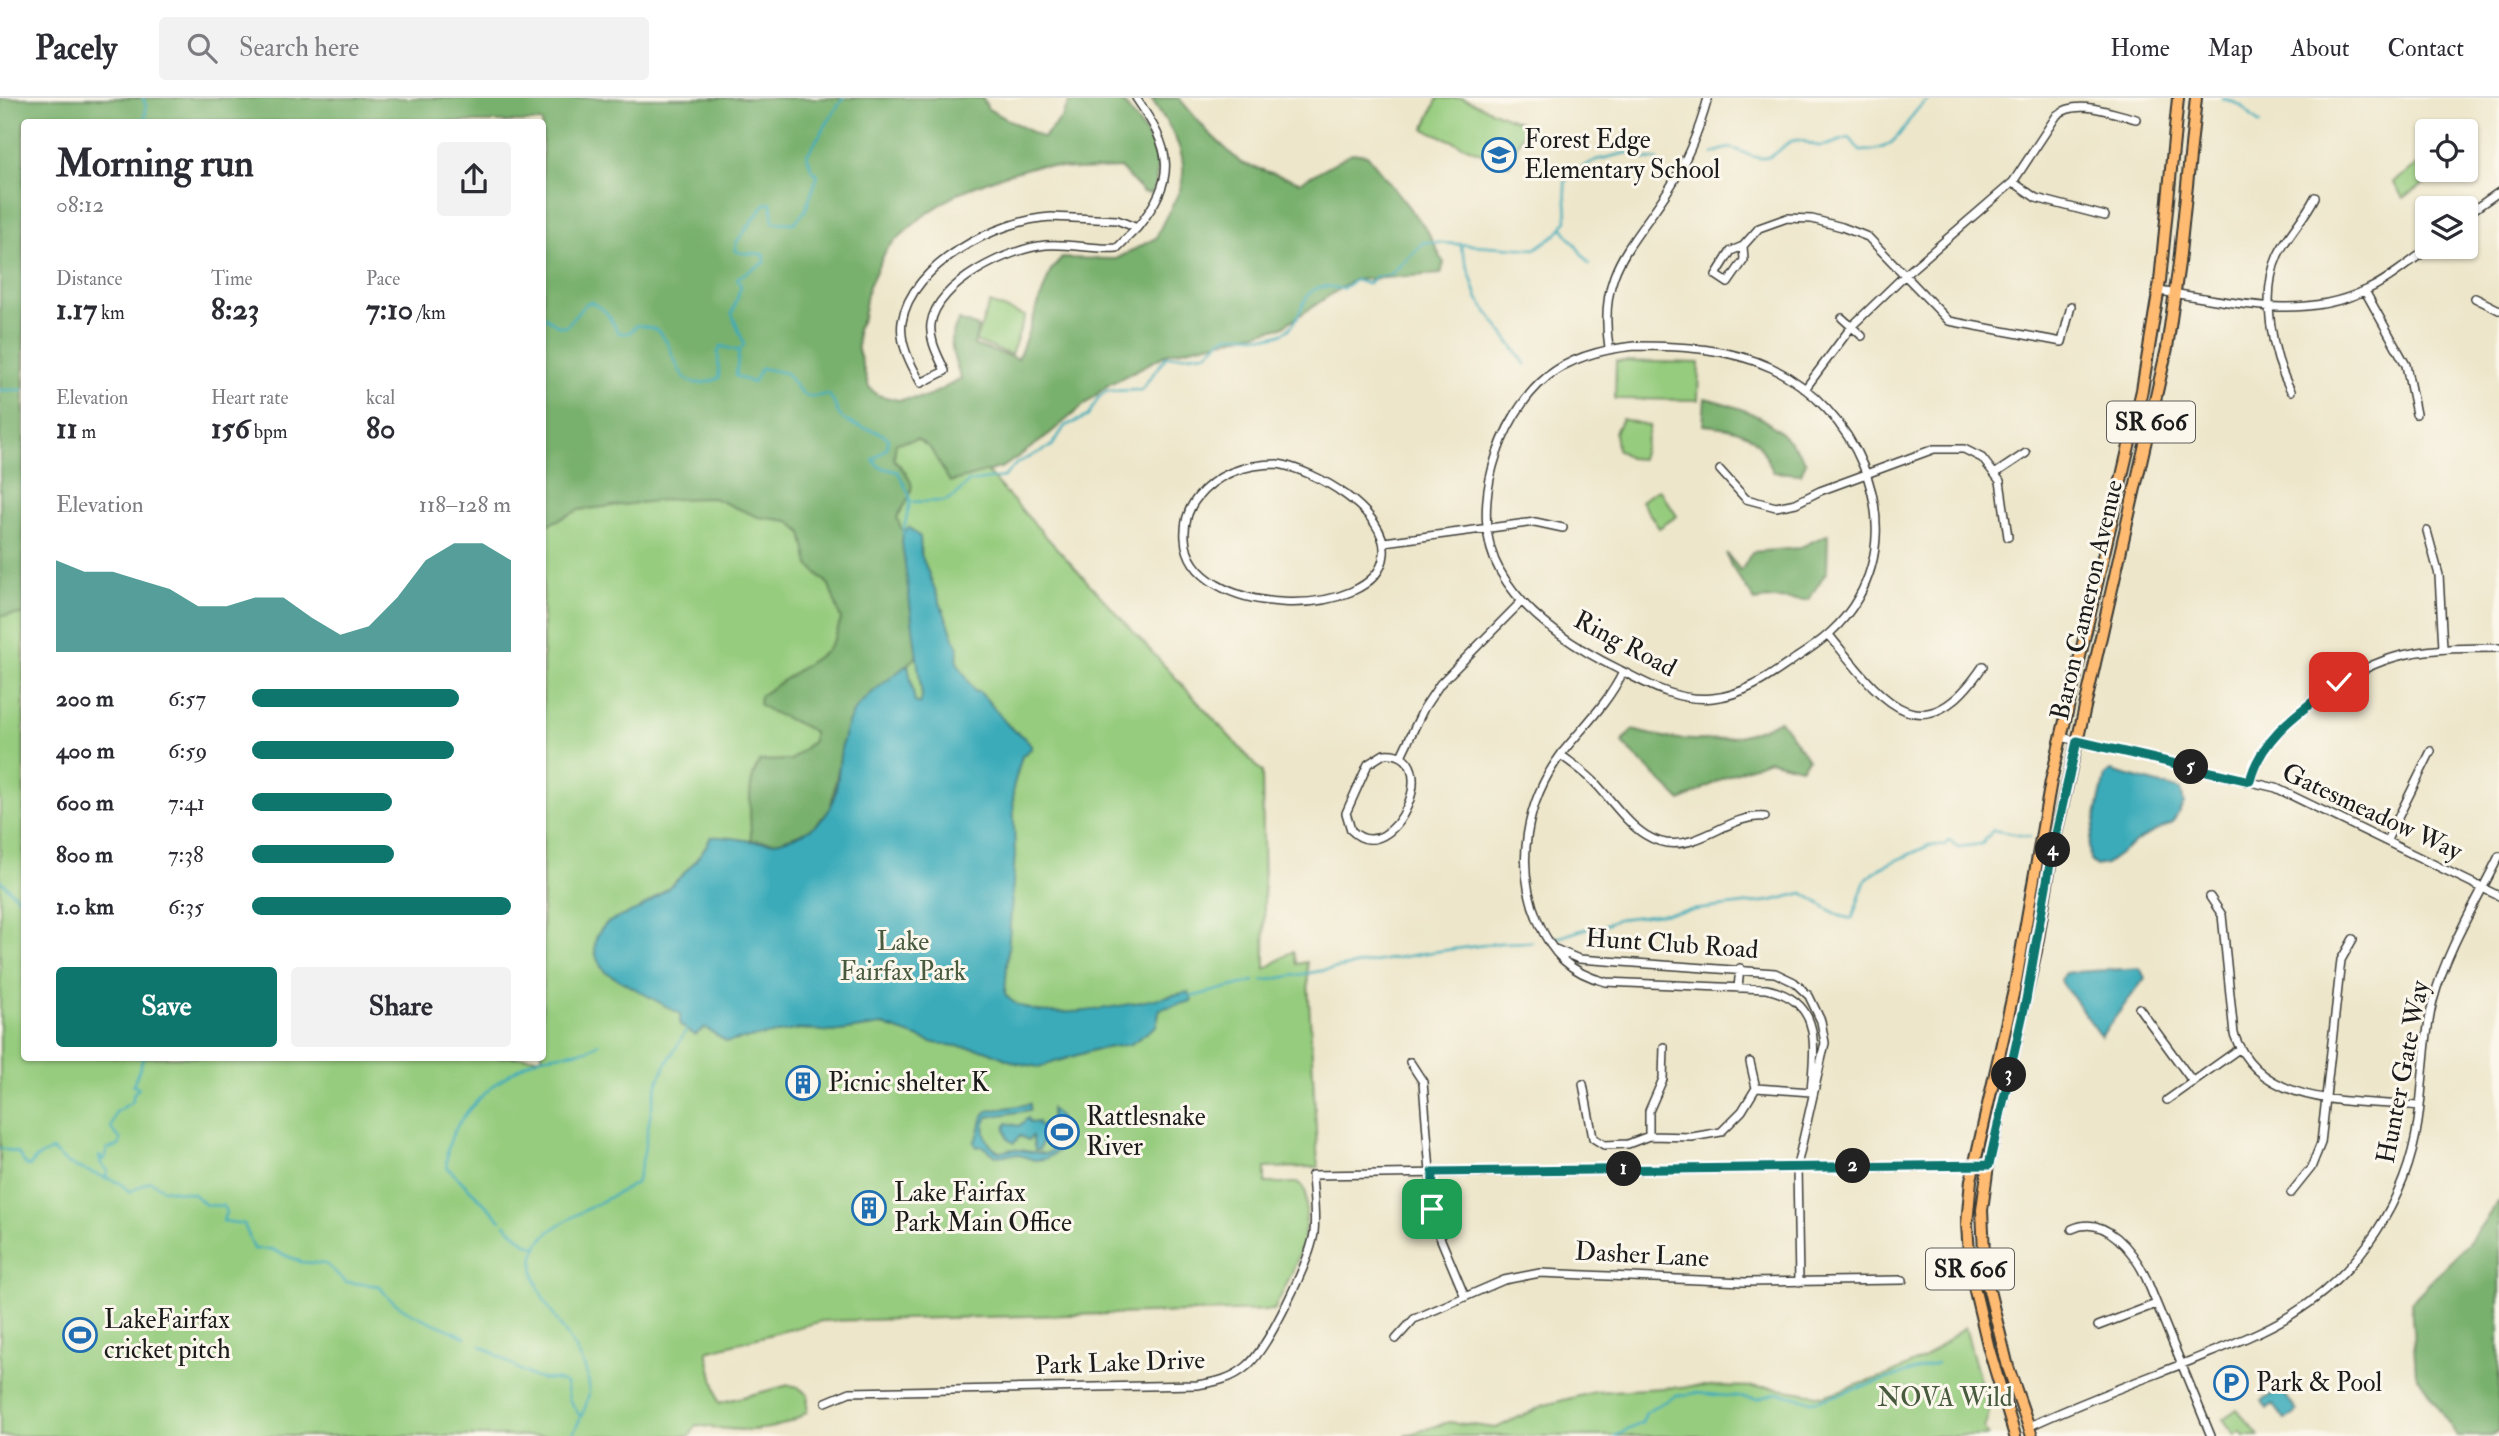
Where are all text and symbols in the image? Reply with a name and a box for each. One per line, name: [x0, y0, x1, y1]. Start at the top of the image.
search box: [159, 17, 649, 80]
text: Pacely: [35, 28, 117, 69]
icon: search: [183, 29, 221, 67]
text: Search here: [239, 32, 359, 64]
text: Home: [2110, 33, 2170, 64]
text: Map: [2208, 33, 2253, 64]
text: About: [2291, 33, 2350, 64]
text: Contact: [2388, 33, 2464, 64]
map controls: [2415, 119, 2478, 259]
button: locate: [2415, 119, 2478, 182]
place label: Forest Edge Elementary School: [1524, 124, 1721, 186]
school or university icon: Forest Edge Elementary School: [1480, 136, 1518, 174]
text: Morning run: [56, 140, 254, 188]
button: share: [437, 142, 511, 216]
text: 08:12: [56, 190, 104, 219]
button: layers: [2415, 196, 2478, 259]
text: Distance: [56, 267, 122, 291]
text: Time: [211, 267, 253, 291]
text: Pace: [366, 267, 400, 291]
text: 1.17: [56, 291, 97, 328]
text: 8:23: [211, 291, 259, 328]
text: 7:10: [366, 291, 413, 328]
text: km: [97, 301, 125, 325]
text: /km: [413, 301, 446, 325]
text: Elevation: [56, 386, 128, 410]
text: Heart rate: [211, 386, 288, 410]
text: kcal: [366, 386, 395, 410]
road number: SR 606: [2107, 402, 2195, 442]
text: 11: [56, 410, 77, 447]
text: 156: [211, 410, 250, 447]
text: 80: [366, 410, 395, 447]
text: m: [77, 420, 96, 444]
text: bpm: [250, 420, 288, 444]
street label: Baron Cameron Avenue: [2044, 477, 2130, 723]
text: Elevation: [56, 490, 144, 519]
text: 118–128 m: [419, 490, 511, 519]
street label: Ring Road: [1568, 604, 1682, 684]
pin: [2309, 652, 2369, 712]
icon: check: [2320, 663, 2358, 701]
text: 200 m: [56, 684, 114, 713]
text: 6:57: [168, 684, 206, 713]
text: 400 m: [56, 736, 115, 765]
text: 6:59: [168, 736, 207, 765]
pin: 5: [2174, 750, 2208, 784]
text: 5: [2186, 754, 2195, 778]
street label: Gatesmeadow Way: [2277, 756, 2468, 868]
text: 600 m: [56, 788, 114, 817]
text: 7:41: [168, 788, 205, 817]
pin: 4: [2036, 832, 2070, 868]
text: 4: [2047, 837, 2058, 861]
text: 800 m: [56, 840, 113, 869]
text: 7:38: [168, 840, 204, 869]
text: 1.0 km: [56, 892, 114, 921]
text: 6:35: [168, 892, 204, 921]
street label: Hunt Club Road: [1584, 922, 1760, 966]
park label: Lake Fairfax Park: [840, 926, 967, 988]
button: Save: [56, 967, 277, 1047]
button: Share: [291, 967, 511, 1047]
street label: Hunter Gate Way: [2370, 977, 2437, 1166]
pin: 3: [1992, 1058, 2026, 1093]
text: 3: [2005, 1062, 2012, 1086]
building icon: Picnic shelter K: [784, 1064, 822, 1102]
place label: Picnic shelter K: [828, 1067, 990, 1099]
place label: Rattlesnake River: [1086, 1101, 1206, 1163]
sports icon: Rattlesnake River: [1043, 1113, 1081, 1151]
pin: 2: [1836, 1148, 1870, 1184]
pin: 1: [1606, 1152, 1642, 1186]
text: 2: [1848, 1153, 1857, 1177]
text: 1: [1620, 1156, 1627, 1180]
place label: Lake Fairfax Park Main Office: [894, 1177, 1072, 1239]
pin: [1402, 1179, 1462, 1239]
building icon: Lake Fairfax Park Main Office: [850, 1189, 888, 1227]
icon: arrive: [1413, 1190, 1451, 1228]
street label: Dasher Lane: [1574, 1236, 1710, 1274]
road number: SR 606: [1926, 1248, 2014, 1289]
place label: LakeFairfax cricket pitch: [104, 1304, 231, 1367]
sports icon: LakeFairfax cricket pitch: [61, 1316, 99, 1354]
street label: Park Lake Drive: [1034, 1344, 1206, 1382]
parking icon: Park & Pool: [2212, 1364, 2250, 1402]
place label: Park & Pool: [2256, 1367, 2382, 1399]
park label: NOVA Wild: [1877, 1382, 2013, 1414]

